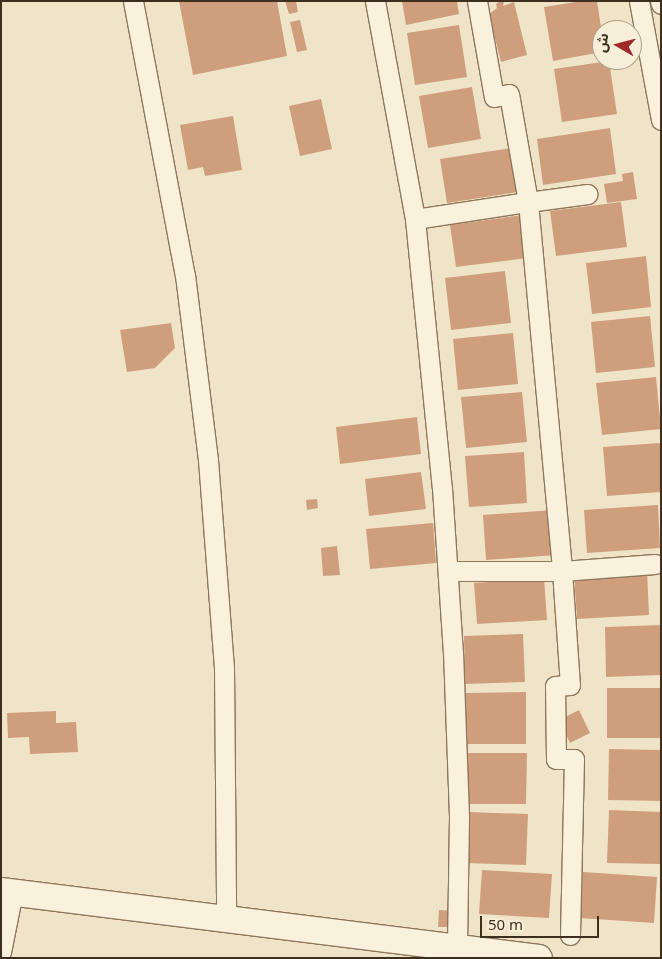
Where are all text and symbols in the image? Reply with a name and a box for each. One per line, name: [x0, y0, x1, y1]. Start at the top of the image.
north arrow: [592, 20, 642, 70]
text: ش: [587, 31, 618, 55]
scale bar: [482, 906, 601, 938]
text: 50 m: [488, 909, 523, 941]

